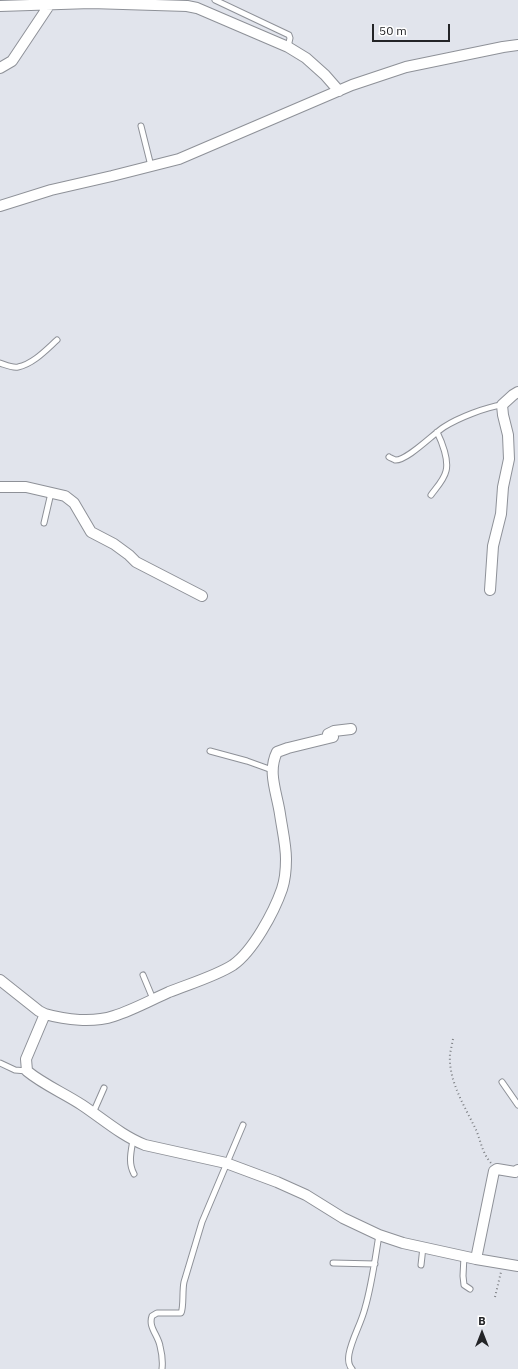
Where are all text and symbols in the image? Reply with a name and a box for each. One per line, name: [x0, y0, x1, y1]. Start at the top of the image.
scale bar: [374, 16, 452, 42]
text: 50 m: [379, 23, 407, 38]
north arrow: [462, 1313, 502, 1353]
text: B: [478, 1314, 486, 1328]

